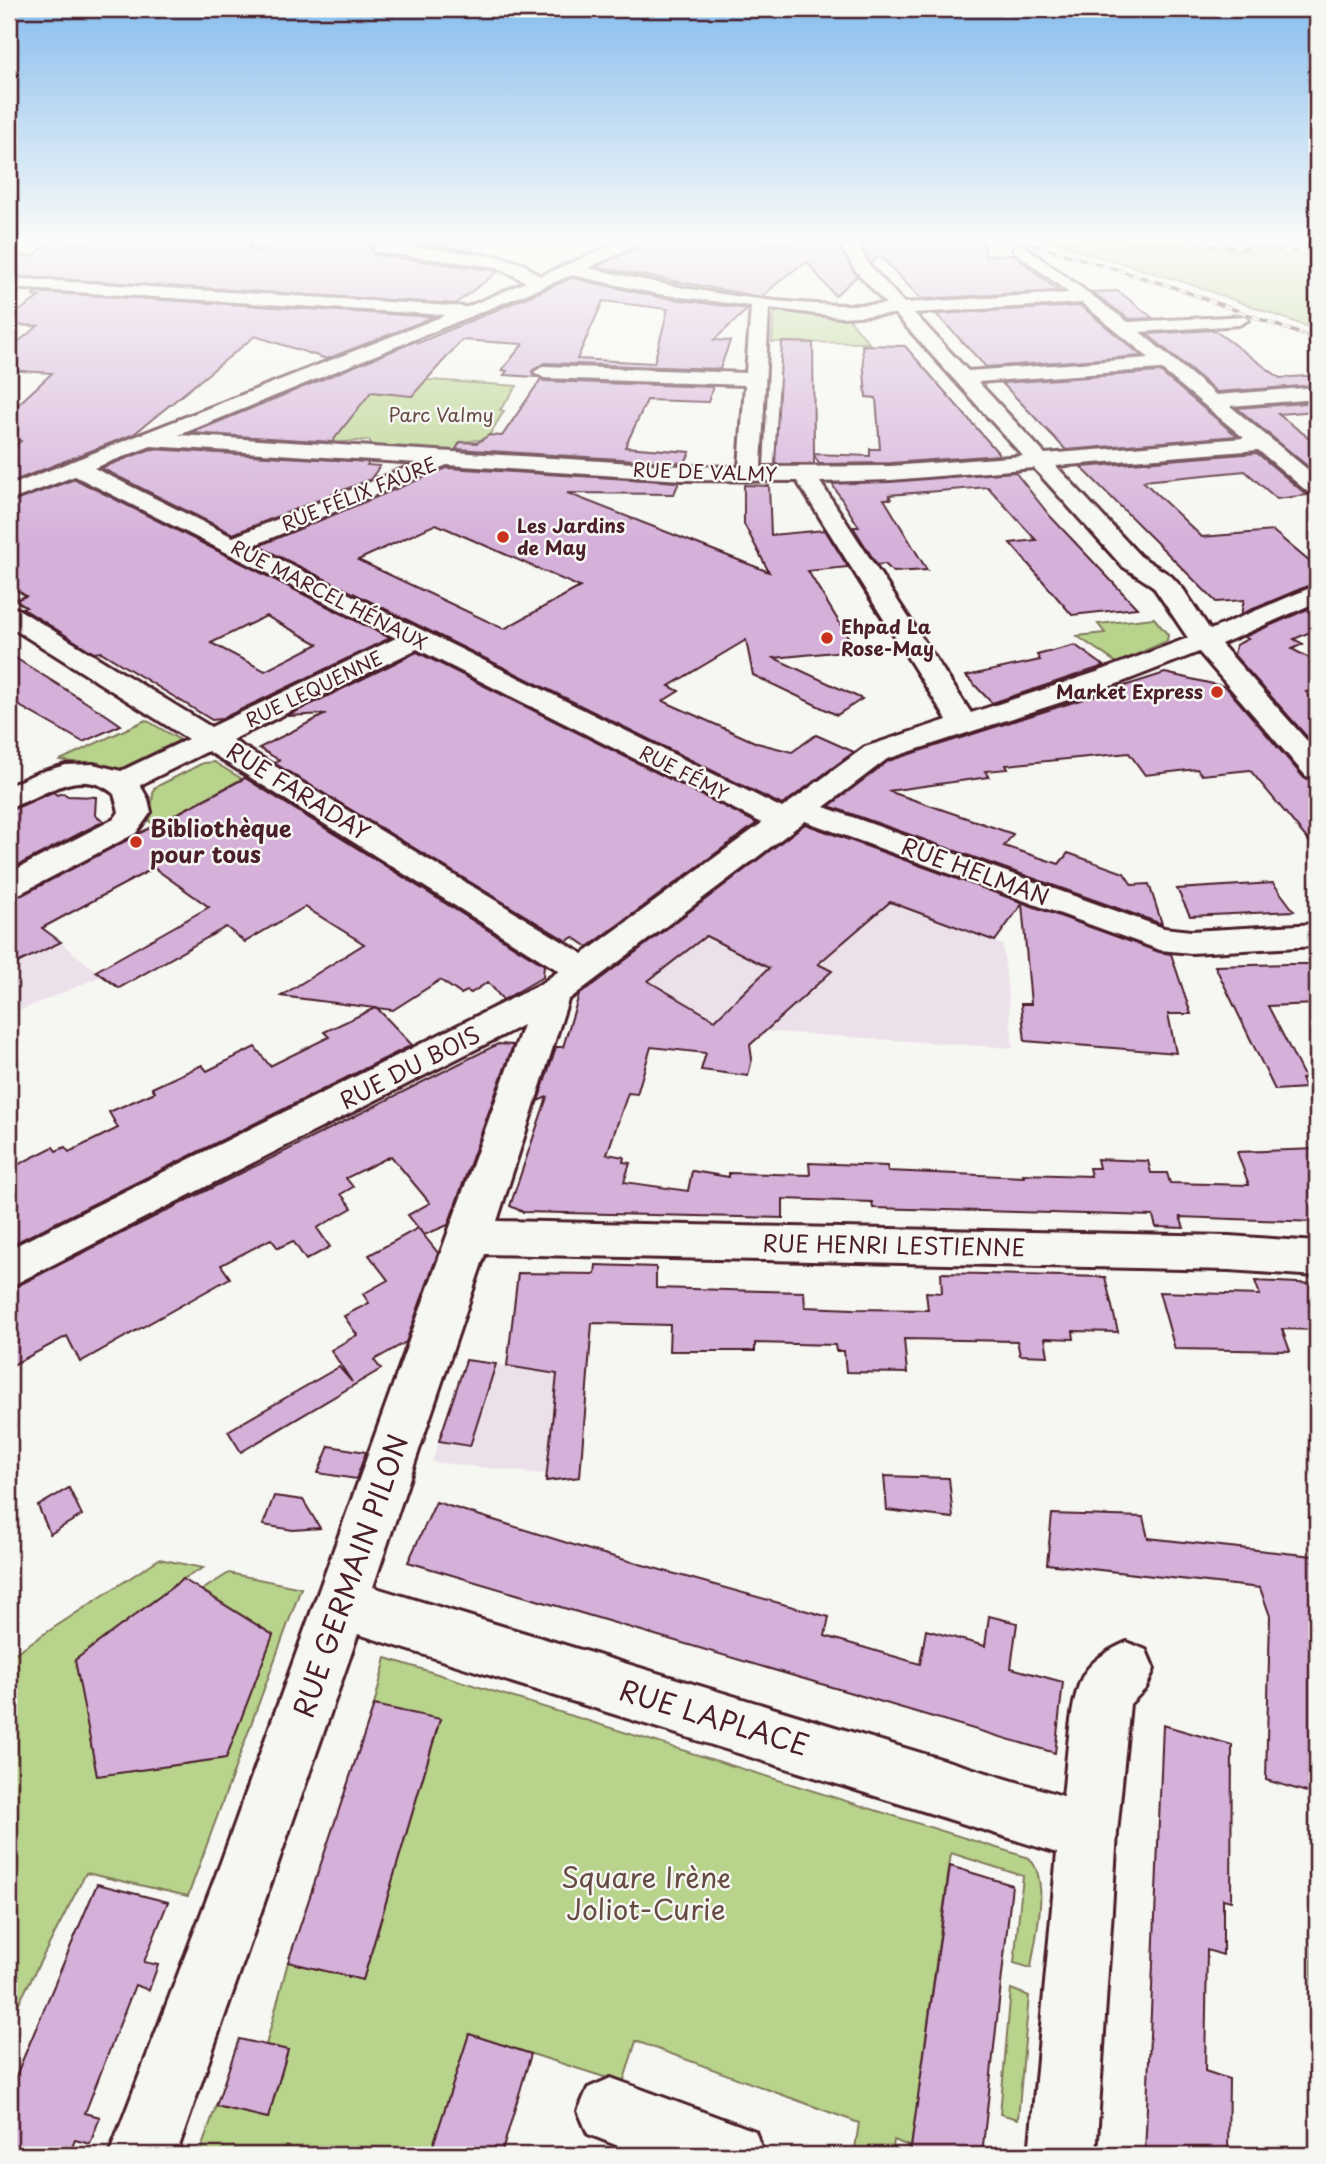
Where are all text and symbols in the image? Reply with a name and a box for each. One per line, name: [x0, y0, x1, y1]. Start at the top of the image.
park label: Parc Valmy: [388, 400, 494, 428]
street label: RUE FÉLIX FAURE: [277, 449, 440, 537]
street label: RUE DE VALMY: [632, 454, 778, 488]
place label: Les Jardins de May: [517, 511, 625, 561]
marker: Les Jardins de May: [495, 529, 511, 545]
street label: RUE MARCEL HÉNAUX: [227, 532, 433, 656]
place label: Ehpad La Rose-May: [841, 612, 934, 662]
marker: Ehpad La Rose-May: [819, 630, 835, 646]
street label: RUE LEQUENNE: [240, 643, 387, 733]
place label: Market Express: [1056, 677, 1203, 705]
marker: Market Express: [1209, 684, 1225, 700]
street label: RUE FARADAY: [220, 733, 377, 849]
street label: RUE FÉMY: [635, 738, 734, 807]
place label: Bibliothèque pour tous: [150, 810, 292, 871]
street label: RUE HELMAN: [897, 828, 1054, 914]
marker: Bibliothèque pour tous: [128, 834, 144, 850]
street label: RUE DU BOIS: [333, 1016, 486, 1117]
street label: RUE HENRI LESTIENNE: [762, 1225, 1026, 1264]
street label: RUE GERMAIN PILON: [281, 1428, 418, 1723]
street label: RUE LAPLACE: [614, 1667, 815, 1766]
park label: Square Irène Joliot-Curie: [561, 1855, 731, 1930]

